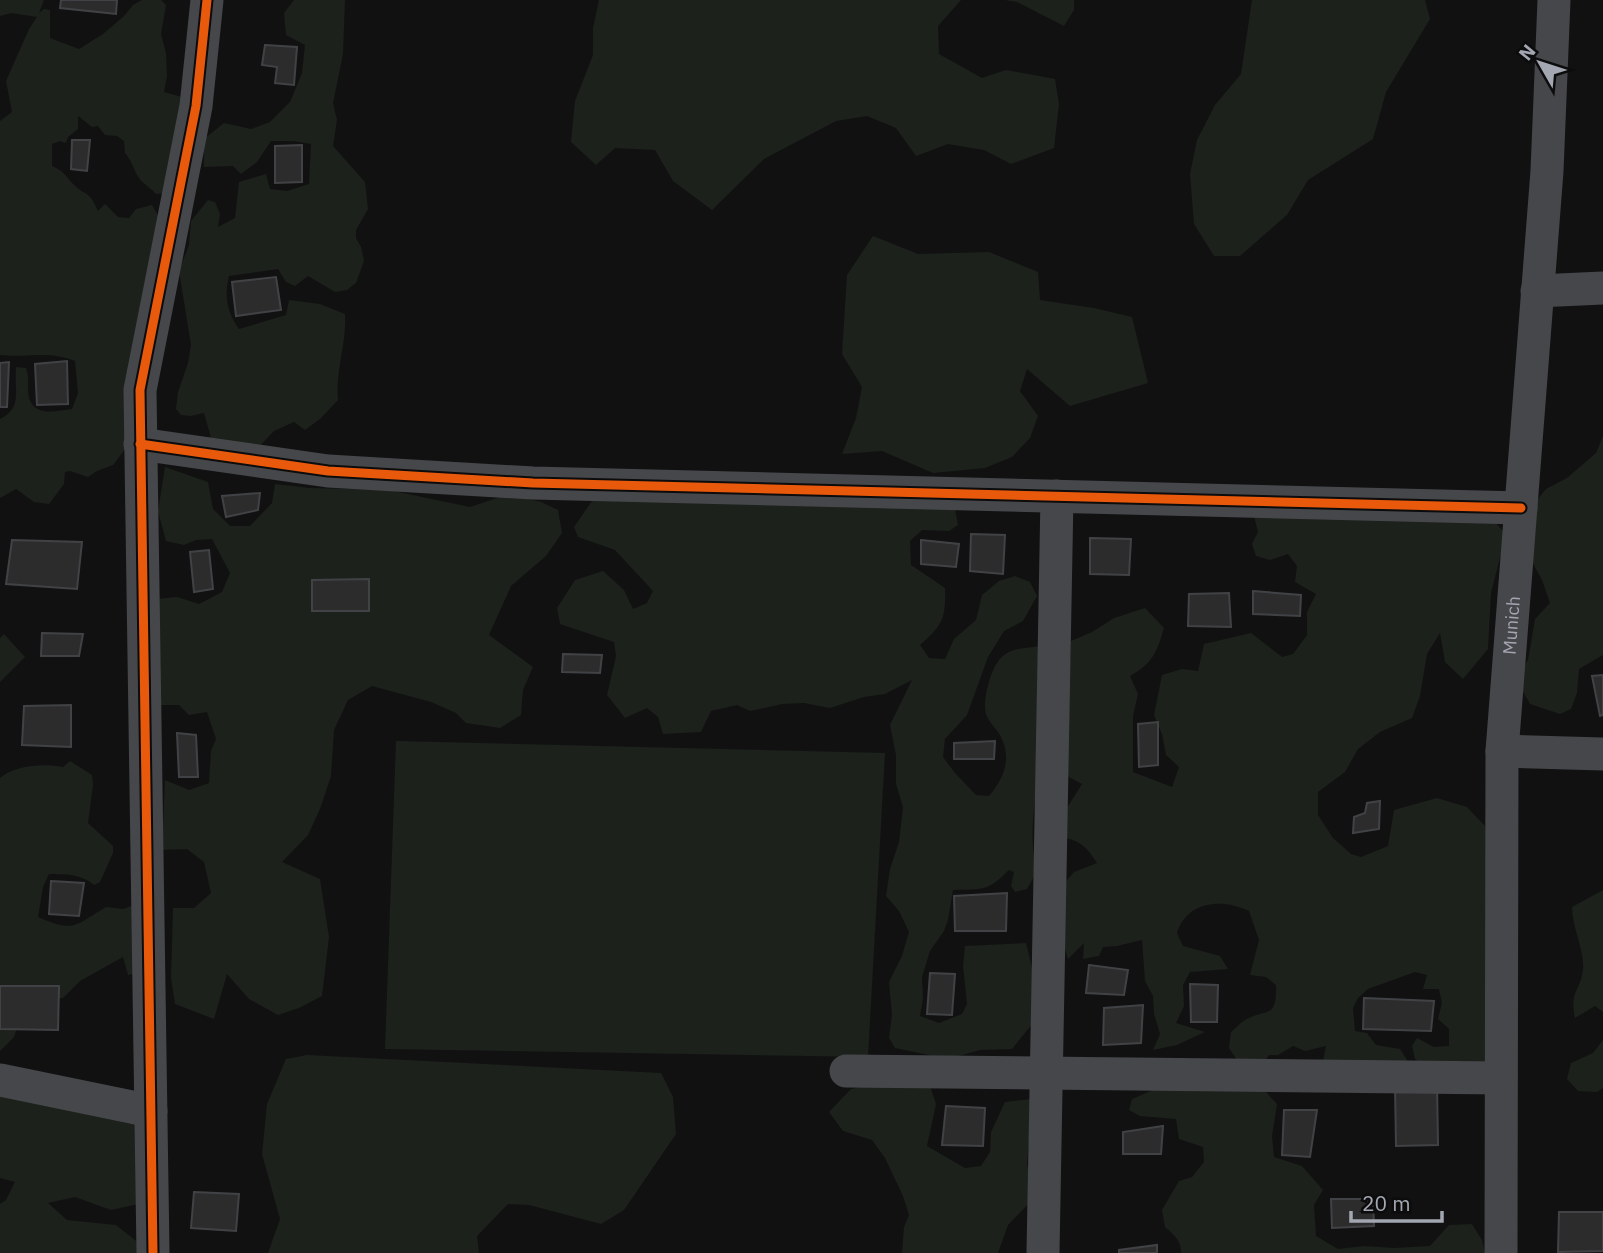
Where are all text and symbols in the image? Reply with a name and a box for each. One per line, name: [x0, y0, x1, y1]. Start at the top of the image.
north arrow: [1505, 28, 1575, 98]
text: N: [1513, 39, 1540, 65]
street label: Munich: [1498, 595, 1525, 656]
scale bar: [1351, 1180, 1442, 1224]
text: 20 m: [1362, 1189, 1411, 1217]

